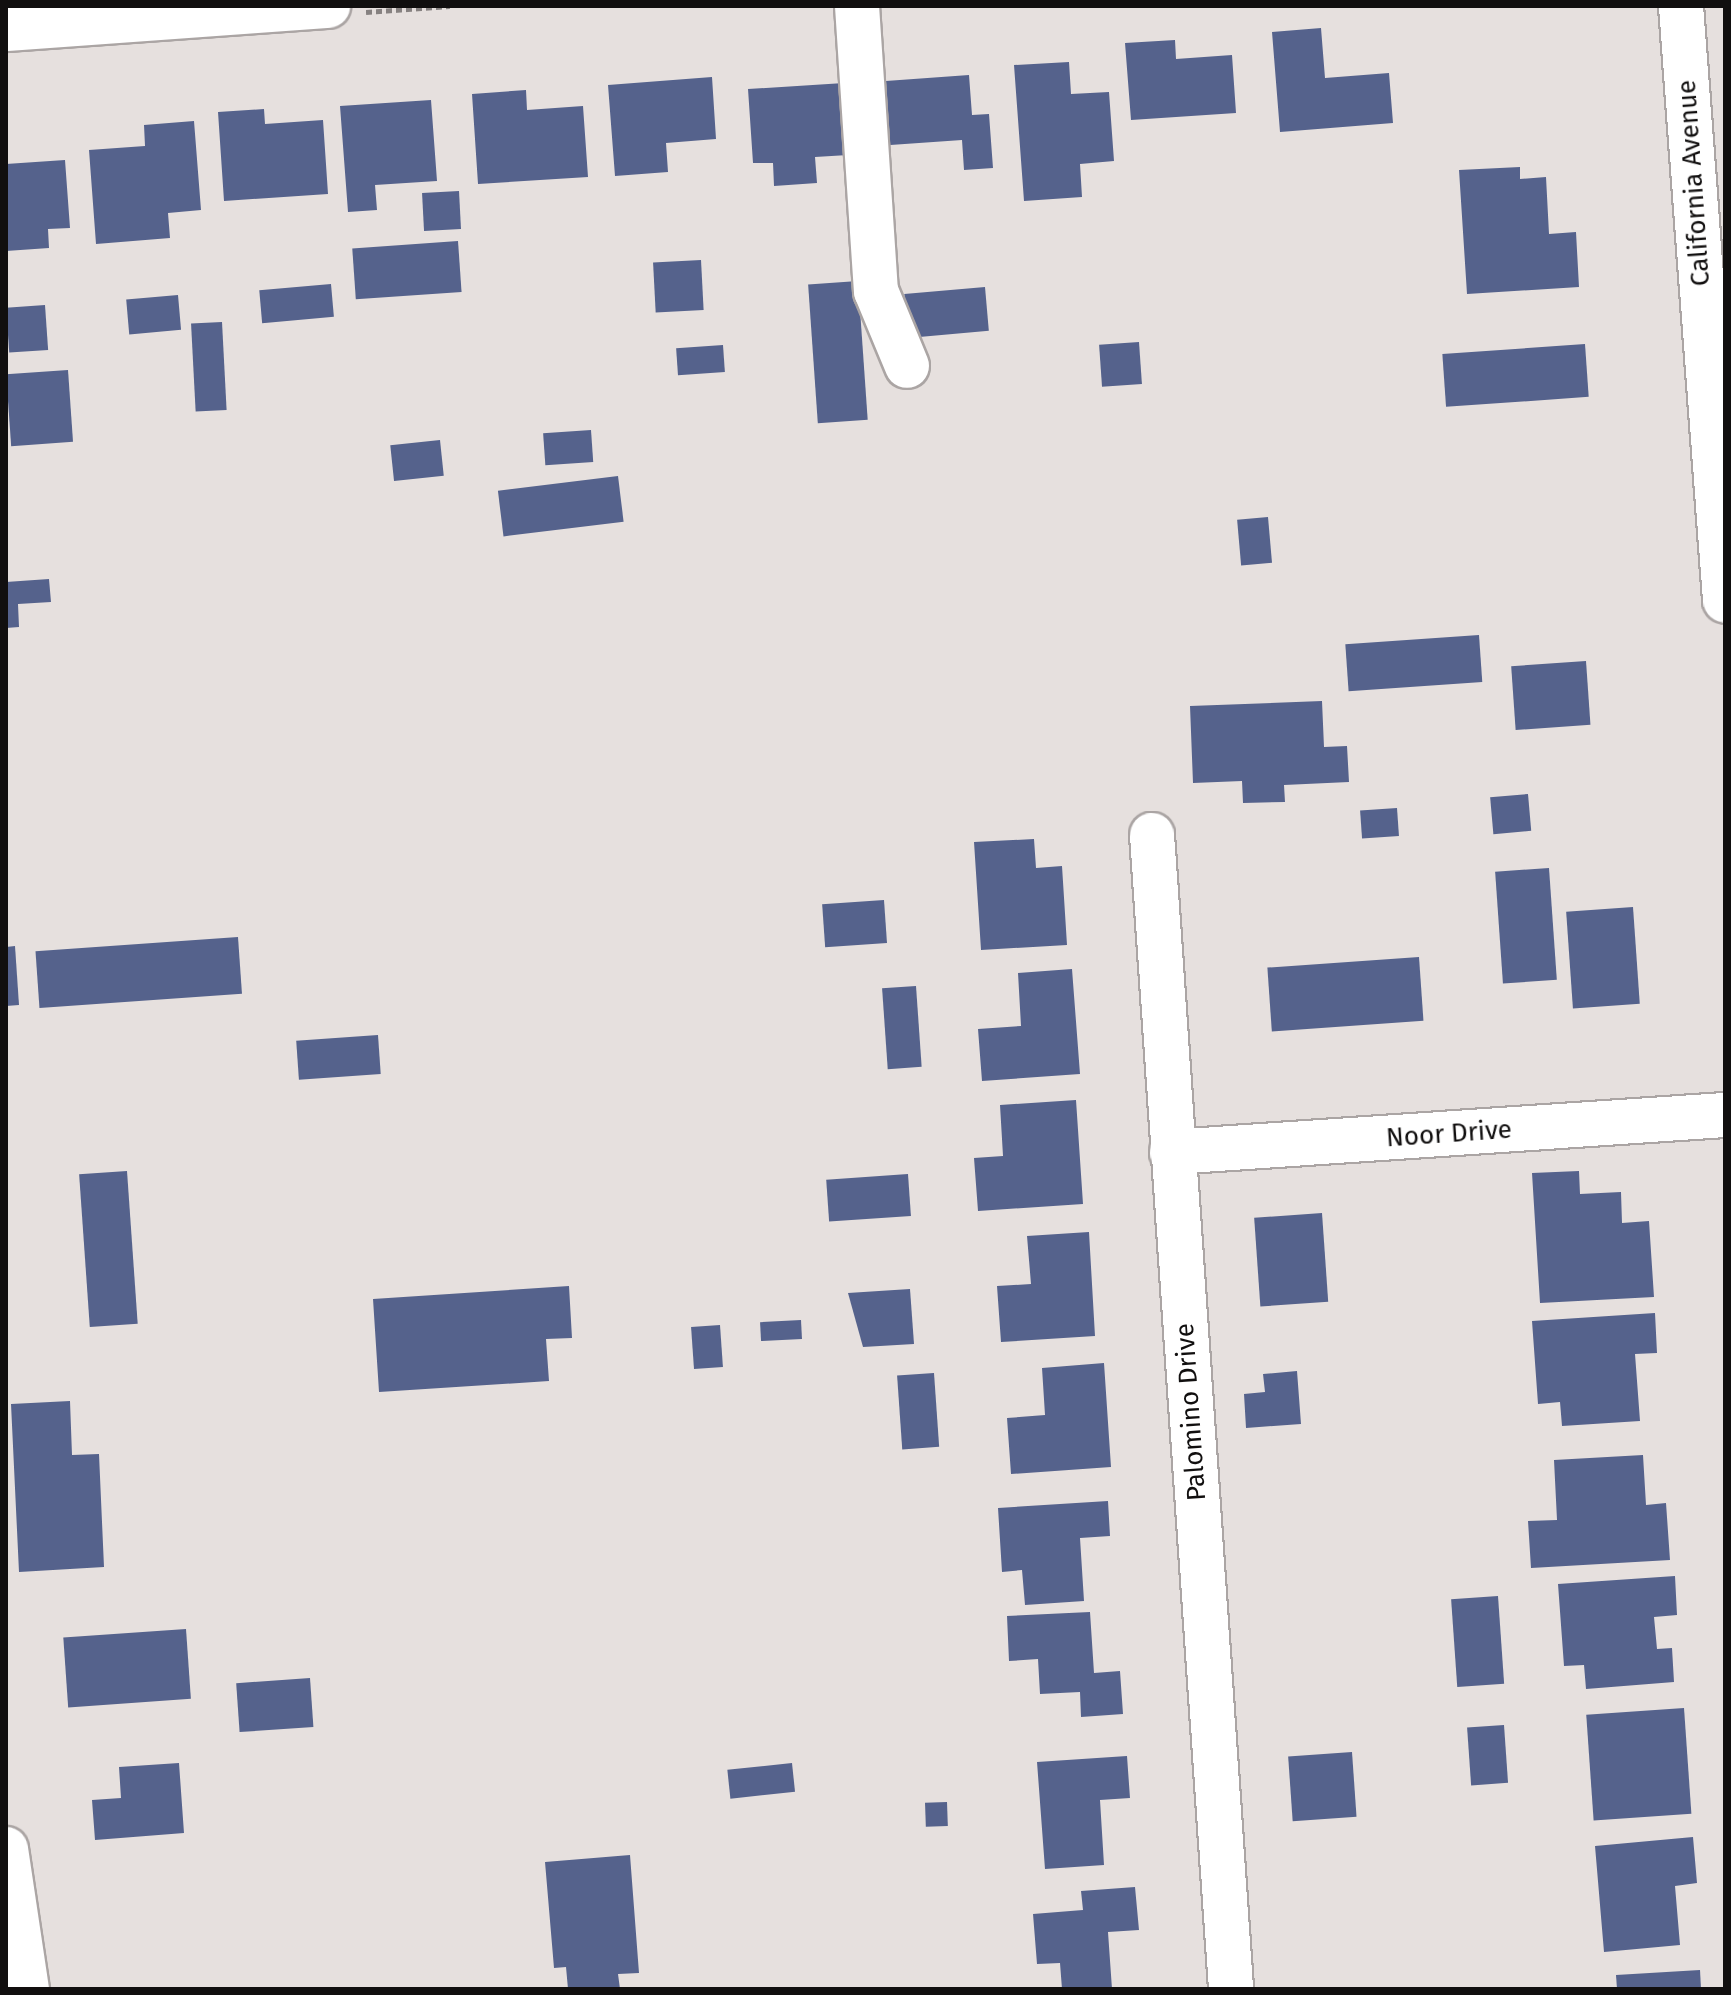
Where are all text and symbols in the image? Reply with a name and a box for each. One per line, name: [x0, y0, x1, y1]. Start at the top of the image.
street label: California Avenue: [1671, 79, 1717, 287]
street label: Noor Drive: [1385, 1114, 1513, 1154]
street label: Palomino Drive: [1169, 1322, 1213, 1502]

